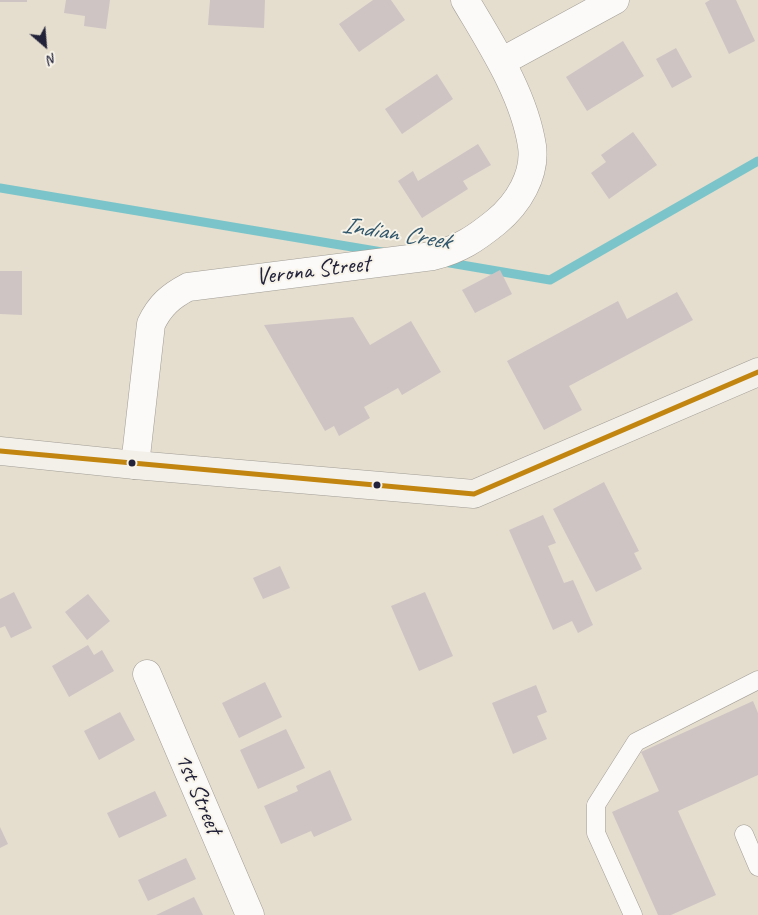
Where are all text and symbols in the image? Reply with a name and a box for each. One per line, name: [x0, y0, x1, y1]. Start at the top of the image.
north arrow: [20, 20, 70, 70]
text: N: [44, 49, 60, 68]
water label: Indian Creek: [340, 211, 452, 257]
street label: Verona Street: [254, 250, 372, 292]
unlabelled marker: [127, 458, 137, 468]
unlabelled marker: [372, 480, 382, 490]
street label: 1st Street: [168, 749, 228, 839]

